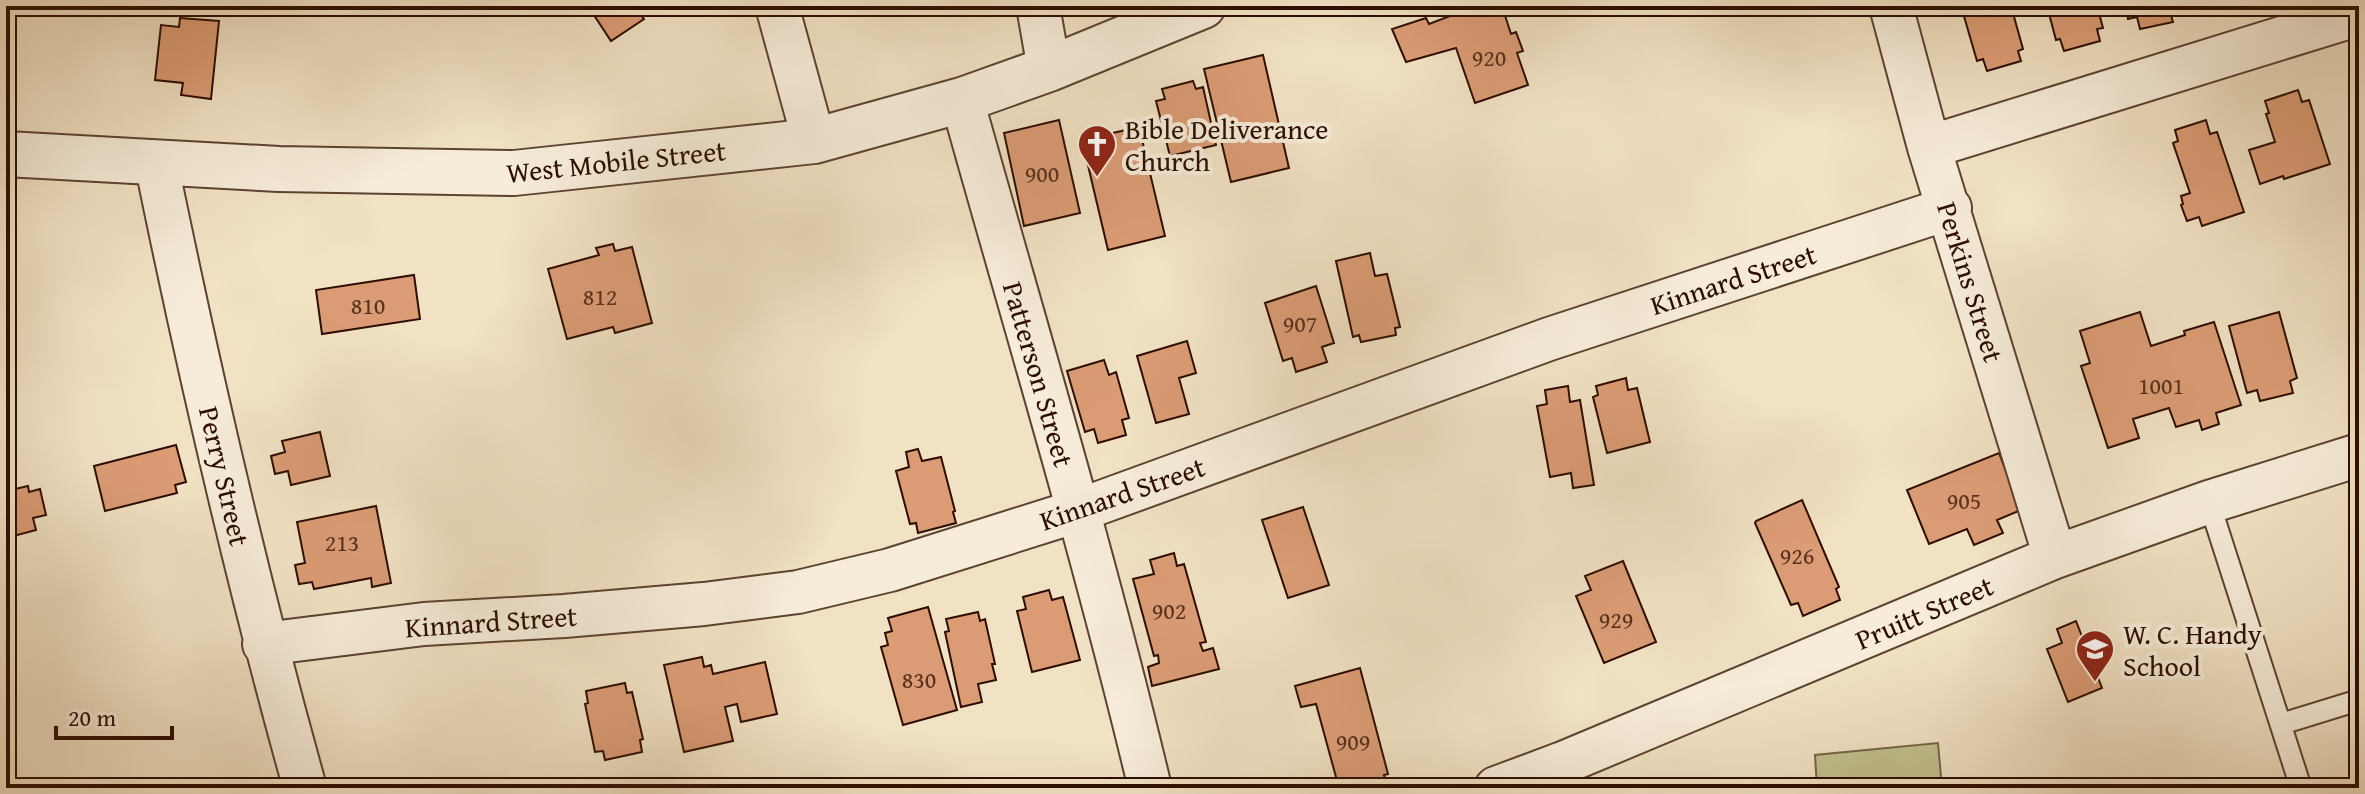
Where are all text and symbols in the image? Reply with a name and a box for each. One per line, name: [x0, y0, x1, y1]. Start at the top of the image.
house number: 920: [1472, 40, 1506, 75]
place label: Bible Deliverance Church: [1125, 108, 1328, 181]
church icon: Bible Deliverance Church: [1076, 123, 1118, 178]
street label: West Mobile Street: [504, 129, 728, 193]
house number: 900: [1025, 156, 1059, 191]
street label: Perkins Street: [1927, 197, 2015, 367]
street label: Kinnard Street: [1645, 233, 1821, 325]
street label: Patterson Street: [993, 277, 1085, 471]
house number: 812: [583, 279, 617, 314]
house number: 810: [351, 288, 385, 323]
house number: 907: [1283, 306, 1317, 341]
house number: 1001: [2138, 368, 2184, 403]
street label: Perry Street: [189, 402, 261, 550]
street label: Kinnard Street: [1034, 446, 1210, 540]
house number: 905: [1947, 483, 1981, 518]
house number: 213: [325, 525, 359, 560]
house number: 926: [1780, 538, 1814, 573]
street label: Pruitt Street: [1849, 564, 1999, 659]
house number: 902: [1152, 593, 1186, 628]
street label: Kinnard Street: [404, 595, 578, 647]
house number: 929: [1599, 602, 1633, 637]
place label: W. C. Handy School: [2123, 613, 2262, 686]
school or university icon: W. C. Handy School: [2074, 628, 2116, 683]
house number: 830: [902, 662, 936, 697]
scale bar: [56, 690, 172, 740]
text: 20 m: [68, 700, 116, 735]
house number: 909: [1336, 724, 1370, 759]

